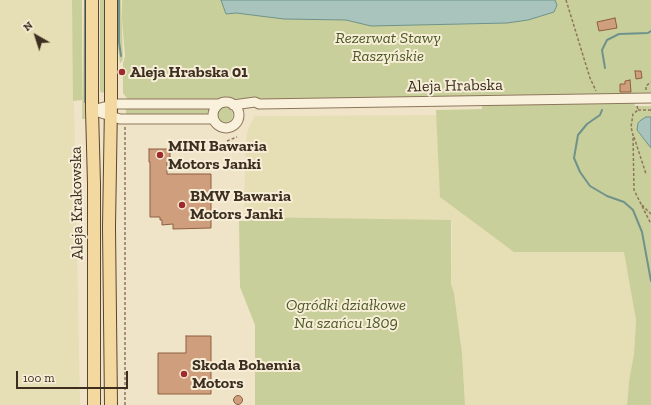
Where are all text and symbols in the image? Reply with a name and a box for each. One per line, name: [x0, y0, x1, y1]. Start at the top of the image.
north arrow: [16, 16, 56, 56]
text: N: [21, 19, 35, 34]
park label: Rezerwat Stawy Raszyńskie: [335, 28, 441, 66]
place label: Aleja Hrabska 01: [130, 62, 248, 82]
marker: Aleja Hrabska 01: [117, 67, 127, 77]
street label: Aleja Hrabska: [407, 76, 503, 96]
place label: MINI Bawaria Motors Janki: [168, 136, 267, 174]
street label: Aleja Krakowska: [66, 146, 88, 260]
marker: MINI Bawaria Motors Janki: [155, 150, 165, 160]
place label: BMW Bawaria Motors Janki: [190, 186, 291, 224]
marker: BMW Bawaria Motors Janki: [177, 200, 187, 210]
park label: Ogródki działkowe Na szańcu 1809: [286, 295, 406, 333]
place label: Skoda Bohemia Motors: [192, 355, 300, 393]
scale bar: [18, 363, 130, 389]
marker: Skoda Bohemia Motors: [179, 369, 189, 379]
text: 100 m: [23, 371, 55, 385]

